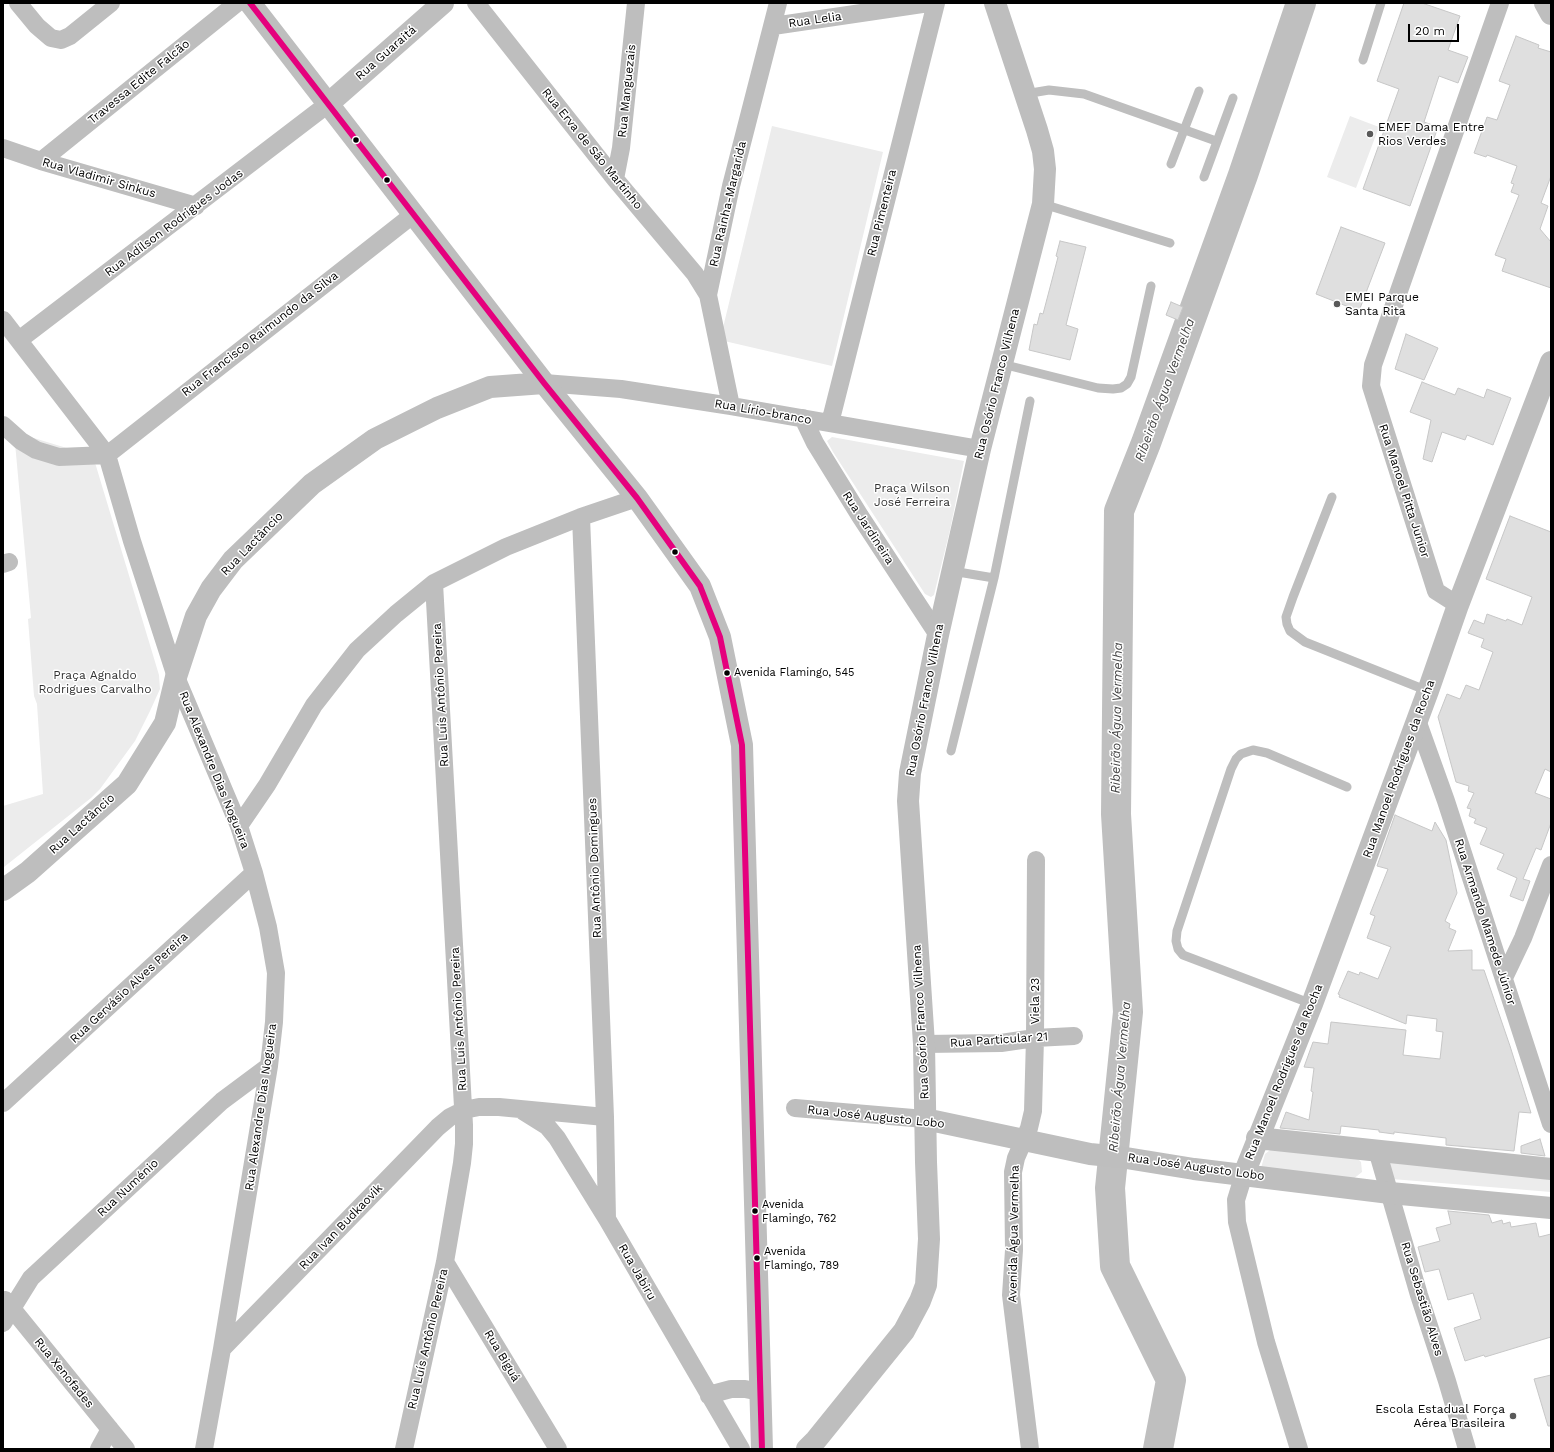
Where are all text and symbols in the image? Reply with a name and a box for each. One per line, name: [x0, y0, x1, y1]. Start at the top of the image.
street label: Rua Lelia: [787, 9, 843, 31]
scale bar: [1410, 16, 1461, 42]
street label: Rua Guaraitá: [353, 23, 419, 83]
text: 20 m: [1415, 24, 1445, 38]
street label: Travessa Edite Falcão: [85, 37, 193, 127]
street label: Rua Manguezais: [615, 44, 639, 138]
street label: Rua Erva de São Martinho: [539, 86, 645, 212]
place label: EMEF Dama Entre Rios Verdes: [1378, 120, 1484, 148]
marker: EMEF Dama Entre Rios Verdes: [1365, 129, 1375, 139]
unlabelled marker: [351, 135, 361, 145]
street label: Rua Rainha-Margarida: [706, 140, 750, 268]
street label: Rua Vladimir Sinkus: [41, 155, 157, 201]
street label: Rua Adílson Rodrigues Jodas: [102, 166, 246, 280]
street label: Rua Pimenteira: [864, 168, 900, 258]
unlabelled marker: [382, 175, 392, 185]
street label: Rua Francisco Raimundo da Silva: [179, 268, 341, 400]
place label: EMEI Parque Santa Rita: [1345, 290, 1419, 318]
marker: EMEI Parque Santa Rita: [1332, 299, 1342, 309]
street label: Rua Osório Franco Vilhena: [971, 307, 1023, 461]
water label: Ribeirão Água Vermelha: [1132, 316, 1198, 464]
street label: Rua Lírio-branco: [713, 396, 813, 428]
street label: Rua Manoel Pitta Junior: [1376, 422, 1432, 560]
park label: Praça Wilson José Ferreira: [874, 481, 950, 509]
street label: Rua Jardineira: [839, 489, 897, 567]
street label: Rua Lactâncio: [218, 509, 286, 579]
unlabelled marker: [670, 547, 680, 557]
street label: Rua Luís Antônio Pereira: [430, 623, 452, 767]
street label: Rua Osório Franco Vilhena: [903, 623, 947, 777]
water label: Ribeirão Água Vermelha: [1108, 642, 1126, 794]
place label: Avenida Flamingo, 545: [734, 666, 855, 680]
park label: Praça Agnaldo Rodrigues Carvalho: [39, 668, 151, 696]
marker: Avenida Flamingo, 545: [722, 668, 732, 678]
street label: Rua Manoel Rodrigues da Rocha: [1360, 678, 1438, 860]
street label: Rua Alexandre Dias Nogueira: [176, 689, 252, 851]
street label: Rua Lactâncio: [46, 791, 118, 857]
street label: Rua Antônio Domingues: [585, 798, 605, 938]
street label: Rua Armando Mamede Júnior: [1451, 837, 1519, 1007]
street label: Rua Gervásio Alves Pereira: [67, 930, 191, 1046]
street label: Rua Osório Franco Vilhena: [910, 944, 932, 1100]
street label: Rua Luís Antônio Pereira: [448, 947, 470, 1091]
street label: Viela 23: [1028, 978, 1042, 1024]
street label: Rua Manoel Rodrigues da Rocha: [1242, 982, 1326, 1162]
water label: Ribeirão Água Vermelha: [1106, 1001, 1134, 1153]
street label: Rua Alexandre Dias Nogueira: [242, 1023, 280, 1191]
street label: Rua Particular 21: [949, 1029, 1049, 1051]
street label: Rua José Augusto Lobo: [807, 1103, 945, 1131]
street label: Rua José Augusto Lobo: [1127, 1150, 1265, 1184]
street label: Rua Numénio: [94, 1156, 162, 1220]
street label: Avenida Água Vermelha: [1006, 1165, 1022, 1303]
street label: Rua Ivan Budkaovik: [296, 1181, 386, 1273]
place label: Avenida Flamingo, 762: [762, 1198, 836, 1224]
marker: Avenida Flamingo, 762: [750, 1206, 760, 1216]
street label: Rua Sebastião Alves: [1398, 1240, 1446, 1358]
street label: Rua Jabiru: [615, 1241, 659, 1303]
place label: Avenida Flamingo, 789: [764, 1245, 839, 1271]
marker: Avenida Flamingo, 789: [752, 1253, 762, 1263]
street label: Rua Luís Antônio Pereira: [405, 1267, 451, 1411]
street label: Rua Biguá: [481, 1328, 523, 1384]
street label: Rua Xenofades: [31, 1335, 97, 1411]
place label: Escola Estadual Força Aérea Brasileira: [1375, 1402, 1505, 1430]
marker: Escola Estadual Força Aérea Brasileira: [1508, 1411, 1518, 1421]

